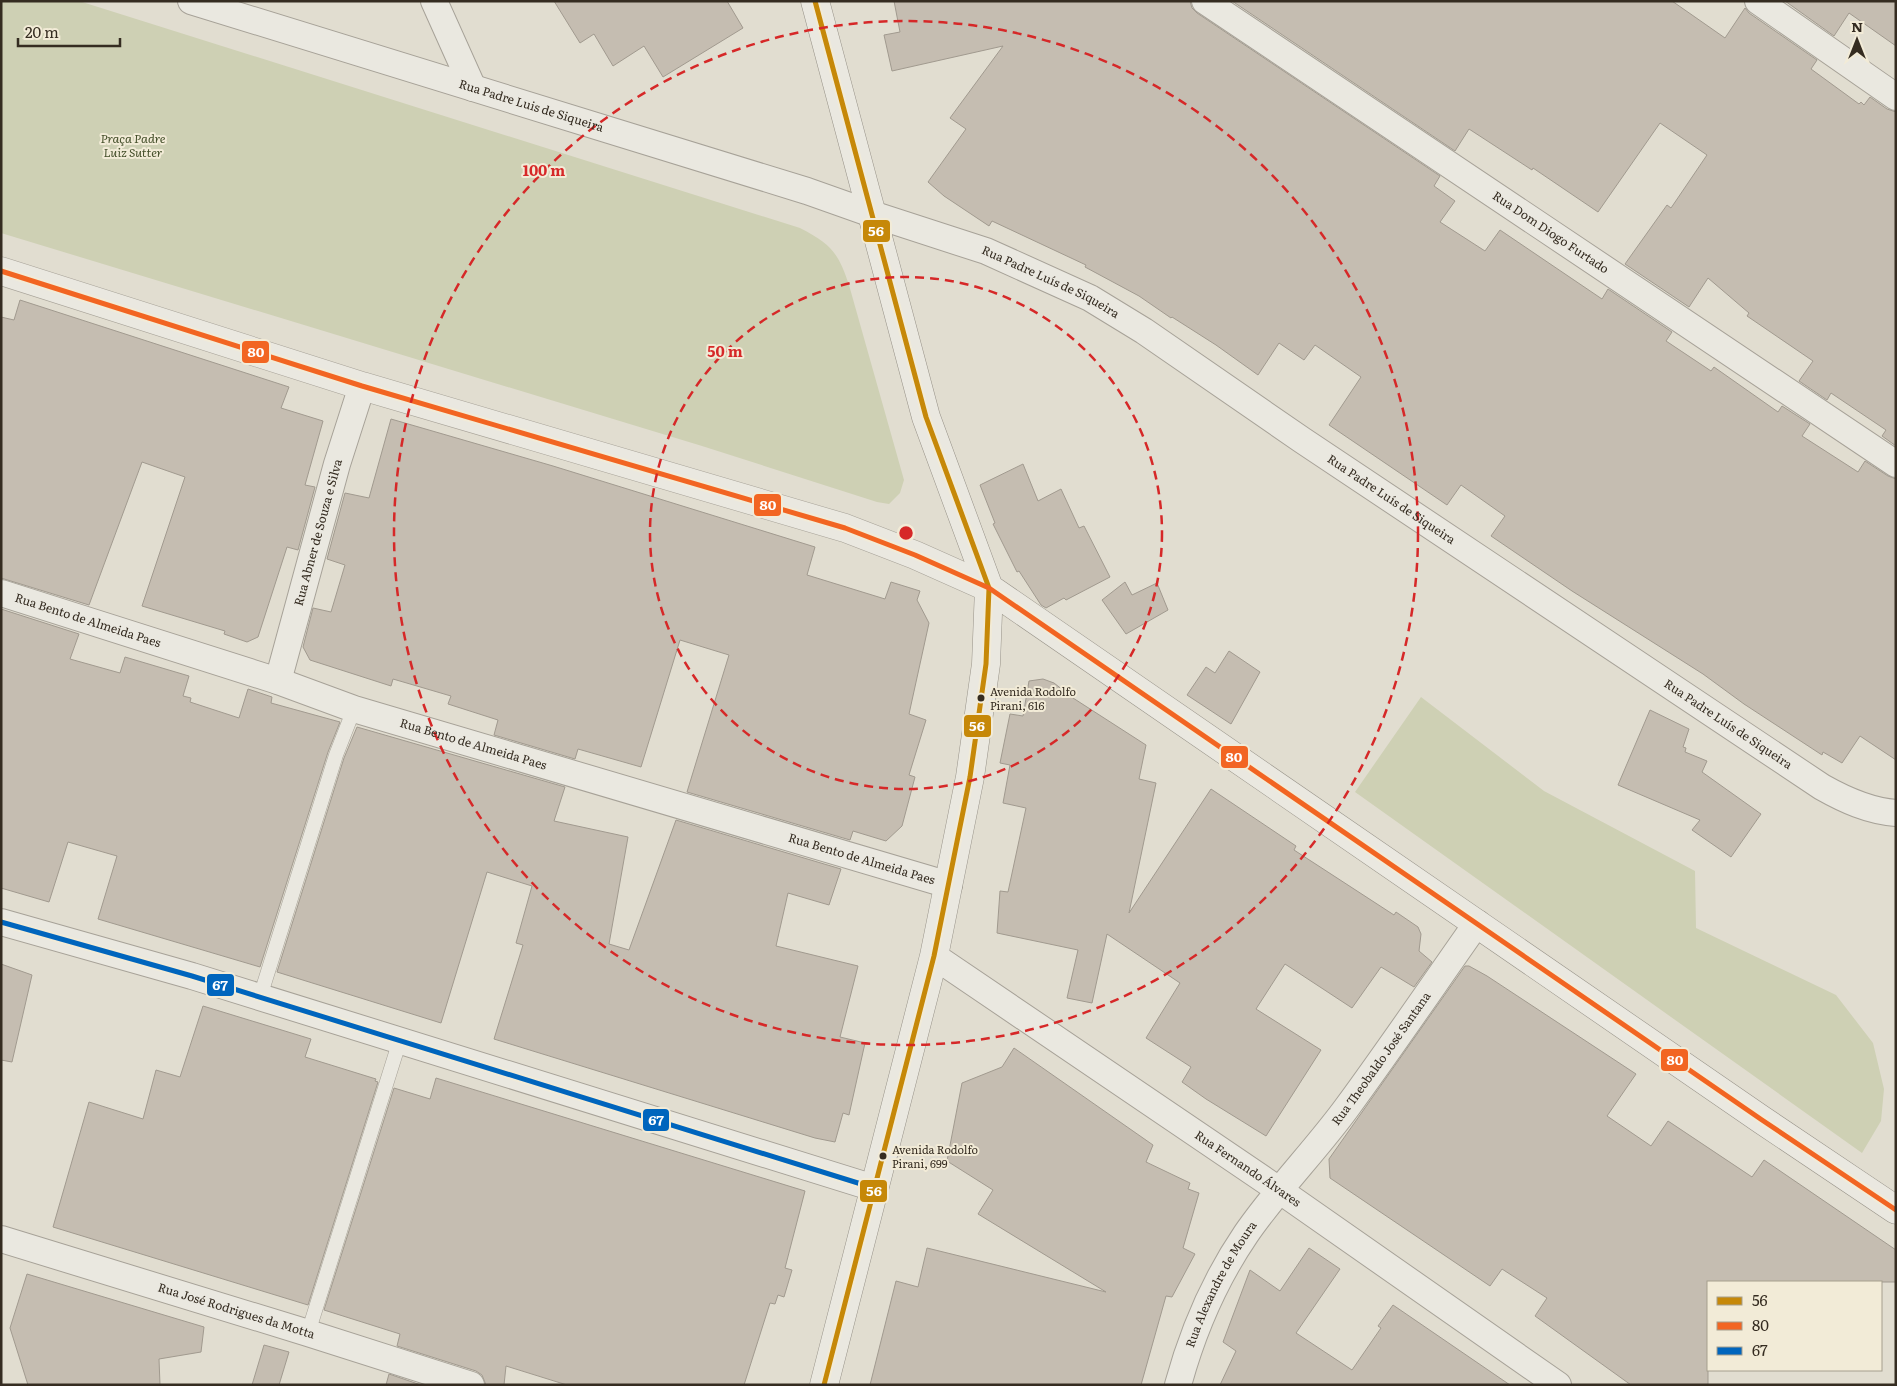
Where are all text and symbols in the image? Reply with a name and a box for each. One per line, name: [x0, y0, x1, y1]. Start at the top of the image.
scale bar: [18, 15, 120, 47]
north arrow: [1832, 15, 1882, 65]
text: N: [1851, 16, 1863, 36]
text: 20 m: [25, 20, 59, 43]
street label: Rua Padre Luis de Siqueira: [457, 74, 607, 136]
park label: Praça Padre Luiz Sutter: [101, 129, 166, 161]
text: 100 m: [523, 158, 565, 181]
street label: Rua Dom Diogo Furtado: [1489, 186, 1613, 277]
line badge: 56: [862, 219, 891, 243]
text: 56: [868, 220, 884, 240]
street label: Rua Padre Luís de Siqueira: [979, 240, 1124, 322]
text: 50 m: [707, 339, 743, 362]
line badge: 80: [241, 340, 270, 364]
text: 80: [248, 341, 265, 361]
street label: Rua Padre Luís de Siqueira: [1324, 449, 1460, 548]
street label: Rua Abner de Souza e Silva: [289, 456, 346, 608]
line badge: 80: [753, 493, 782, 517]
text: 80: [760, 494, 777, 514]
centre of rings: [897, 524, 915, 542]
street label: Rua Bento de Almeida Paes: [13, 588, 164, 651]
street label: Rua Padre Luís de Siqueira: [1661, 674, 1797, 773]
place label: Avenida Rodolfo Pirani, 616: [990, 683, 1076, 713]
marker: Avenida Rodolfo Pirani, 616: [976, 693, 986, 703]
street label: Rua Bento de Almeida Paes: [398, 713, 550, 774]
line badge: 56: [963, 714, 992, 738]
text: 56: [969, 715, 985, 735]
line badge: 80: [1220, 745, 1249, 769]
text: 80: [1226, 746, 1243, 766]
street label: Rua Bento de Almeida Paes: [786, 828, 938, 889]
line badge: 67: [206, 973, 235, 997]
text: 67: [212, 974, 228, 994]
street label: Rua Theobaldo José Santana: [1327, 987, 1435, 1129]
line badge: 80: [1660, 1048, 1689, 1072]
text: 80: [1667, 1049, 1684, 1069]
line badge: 67: [642, 1108, 670, 1132]
text: 67: [648, 1109, 664, 1129]
street label: Rua Fernando Álvares: [1191, 1125, 1305, 1211]
place label: Avenida Rodolfo Pirani, 699: [892, 1141, 978, 1171]
marker: Avenida Rodolfo Pirani, 699: [878, 1151, 888, 1161]
line badge: 56: [859, 1179, 888, 1203]
text: 56: [866, 1180, 882, 1200]
street label: Rua Alexandre de Moura: [1180, 1216, 1261, 1350]
street label: Rua José Rodrigues da Motta: [156, 1278, 318, 1343]
legend: [1707, 1281, 1882, 1371]
text: 56: [1752, 1288, 1768, 1311]
text: 80: [1752, 1313, 1769, 1336]
text: 67: [1752, 1338, 1768, 1361]

